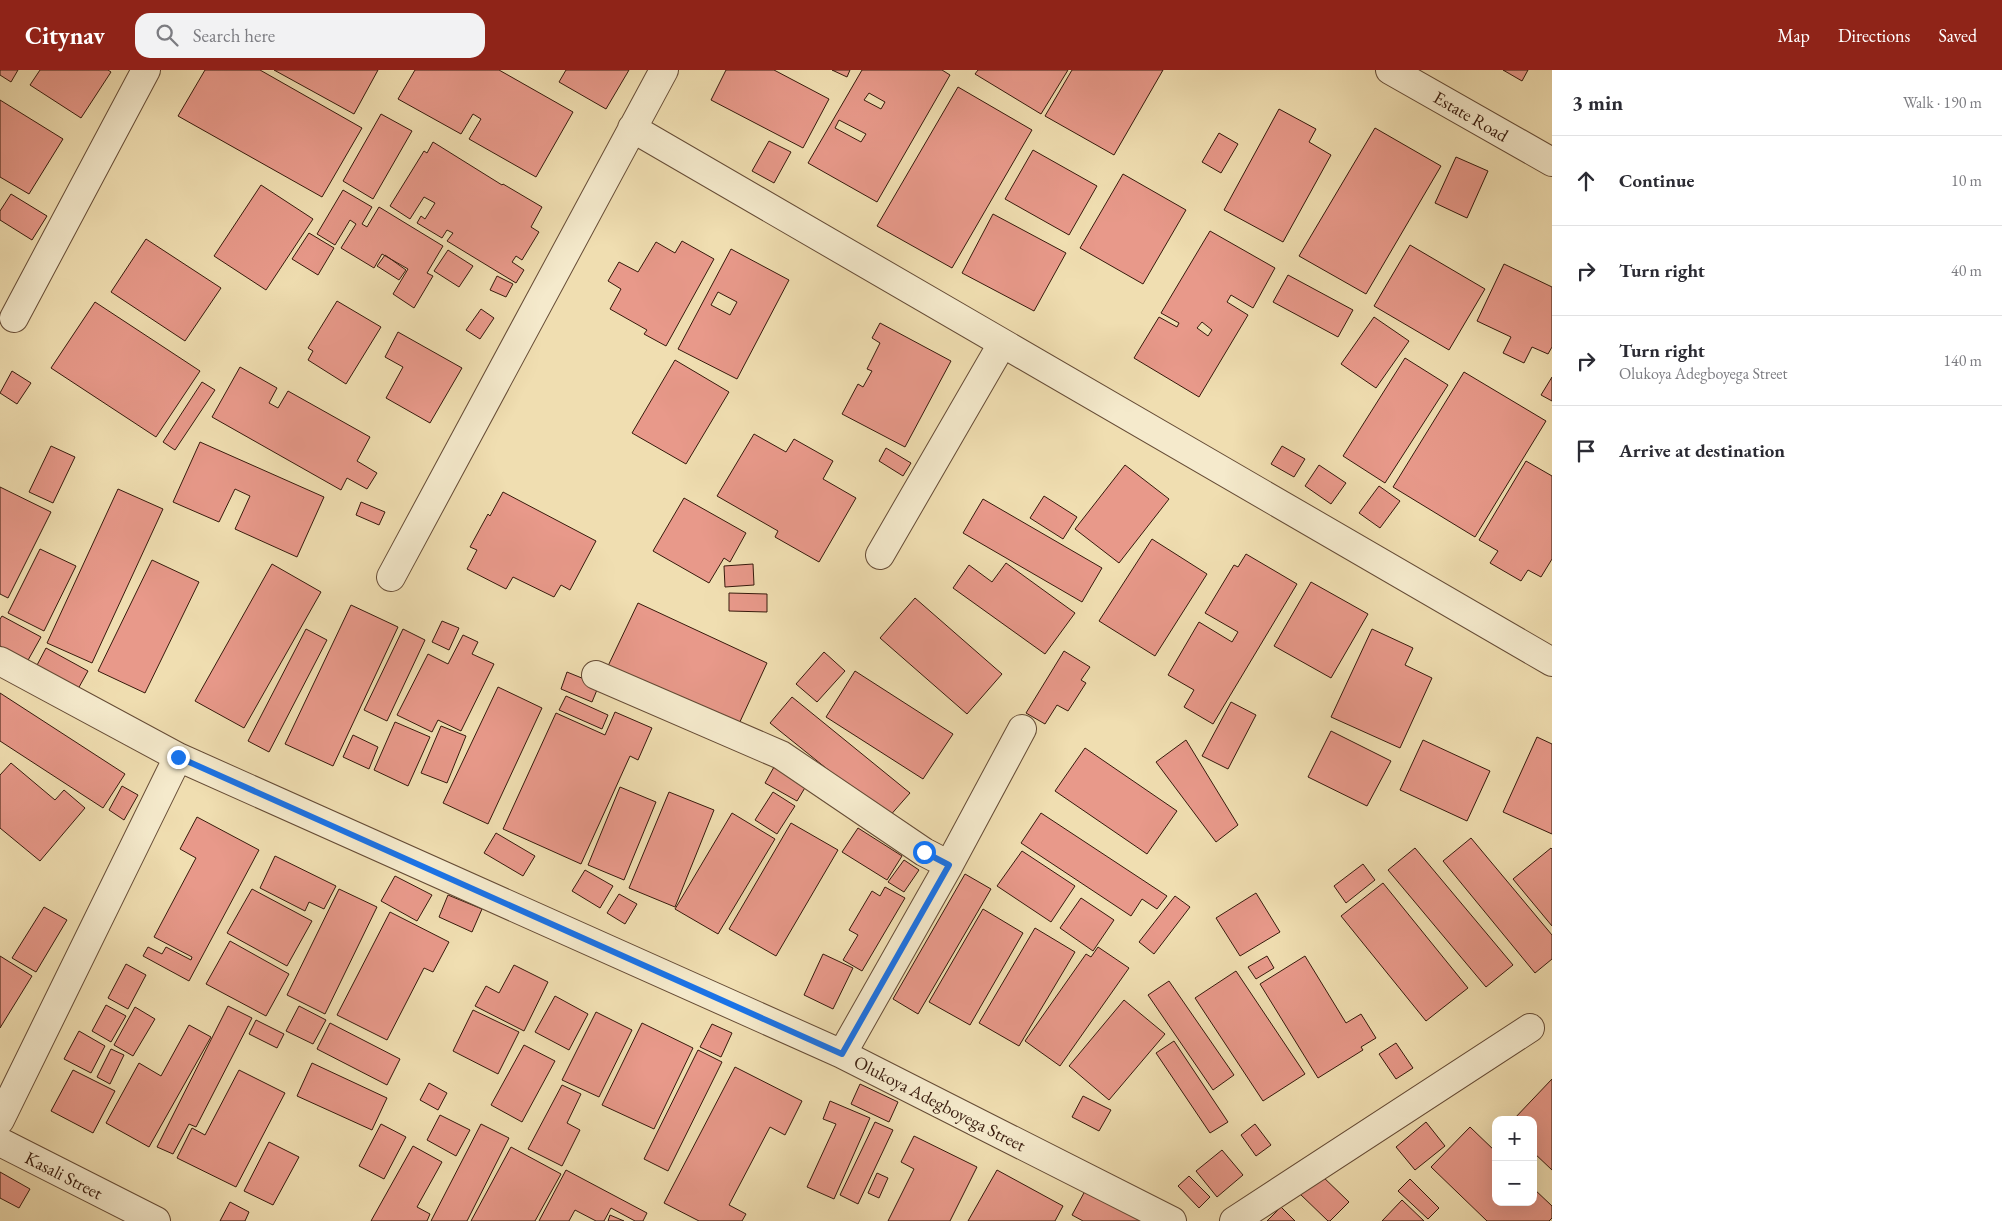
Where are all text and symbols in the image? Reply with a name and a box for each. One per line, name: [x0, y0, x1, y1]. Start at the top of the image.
search box: [135, 13, 485, 58]
text: Citynav: [25, 20, 105, 51]
icon: search: [153, 21, 181, 49]
text: Search here: [193, 23, 275, 48]
text: Map: [1778, 24, 1810, 47]
text: Directions: [1838, 24, 1910, 47]
text: Saved: [1938, 24, 1977, 47]
street label: Estate Road: [1429, 85, 1513, 147]
text: 3 min: [1572, 89, 1623, 116]
text: Walk · 190 m: [1903, 92, 1982, 113]
icon: ahead: [1572, 167, 1600, 195]
text: Continue: [1619, 168, 1694, 193]
text: 10 m: [1951, 170, 1982, 191]
icon: right: [1572, 257, 1600, 285]
text: Turn right: [1619, 258, 1705, 283]
text: 40 m: [1951, 260, 1982, 281]
text: Turn right: [1619, 338, 1705, 363]
icon: right: [1572, 347, 1600, 375]
text: 140 m: [1943, 350, 1982, 371]
text: Olukoya Adegboyega Street: [1619, 363, 1788, 384]
icon: arrive: [1572, 437, 1600, 465]
text: Arrive at destination: [1619, 438, 1785, 463]
route end: [167, 746, 190, 769]
route start: [913, 841, 936, 864]
street label: Olukoya Adegboyega Street: [850, 1050, 1030, 1156]
map controls: [1492, 1116, 1537, 1206]
button: +: [1492, 1116, 1537, 1161]
street label: Kasali Street: [21, 1146, 107, 1205]
button: −: [1492, 1161, 1537, 1206]

